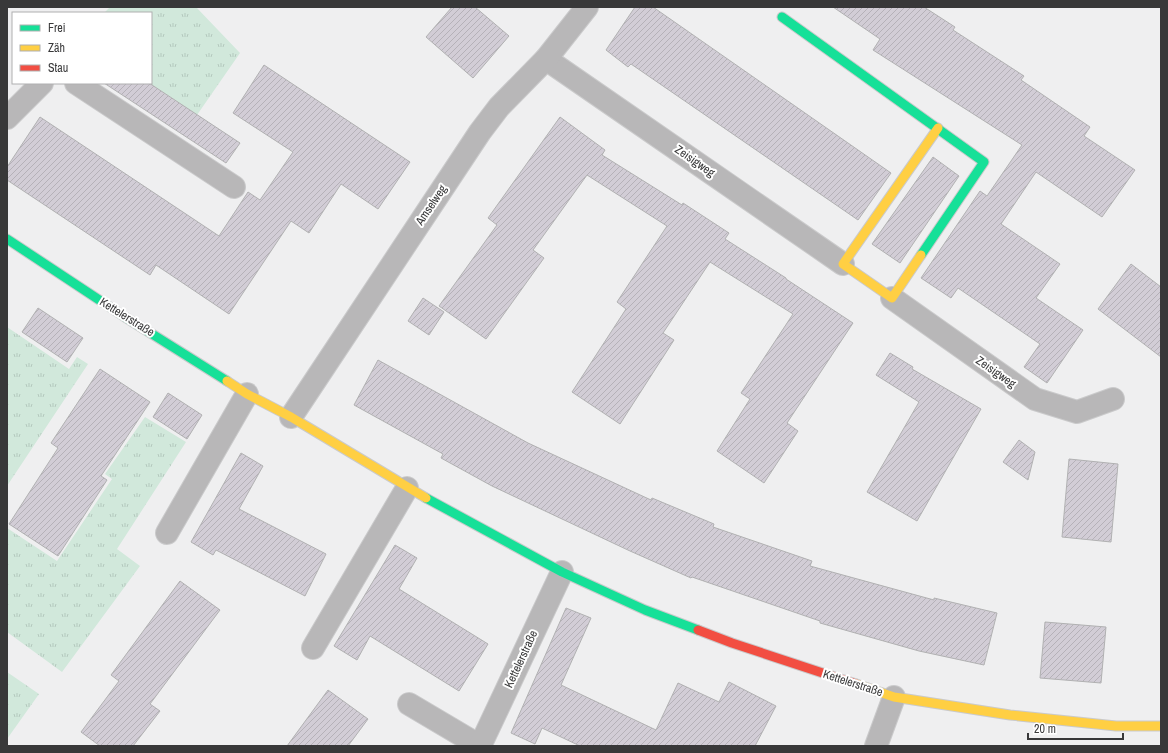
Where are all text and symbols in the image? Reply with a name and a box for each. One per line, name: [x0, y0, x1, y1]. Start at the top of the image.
legend: [12, 12, 152, 84]
text: Frei: [48, 20, 66, 36]
text: Zäh: [48, 40, 65, 56]
text: Stau: [48, 60, 68, 76]
street label: Zeisigweg: [672, 141, 719, 181]
street label: Amselweg: [411, 181, 451, 229]
street label: Kettelerstraße: [97, 294, 157, 340]
street label: Zeisigweg: [973, 352, 1020, 392]
street label: Kettelerstraße: [501, 628, 541, 690]
street label: Kettelerstraße: [821, 666, 885, 700]
scale bar: [1028, 715, 1123, 741]
text: 20 m: [1034, 721, 1056, 737]

